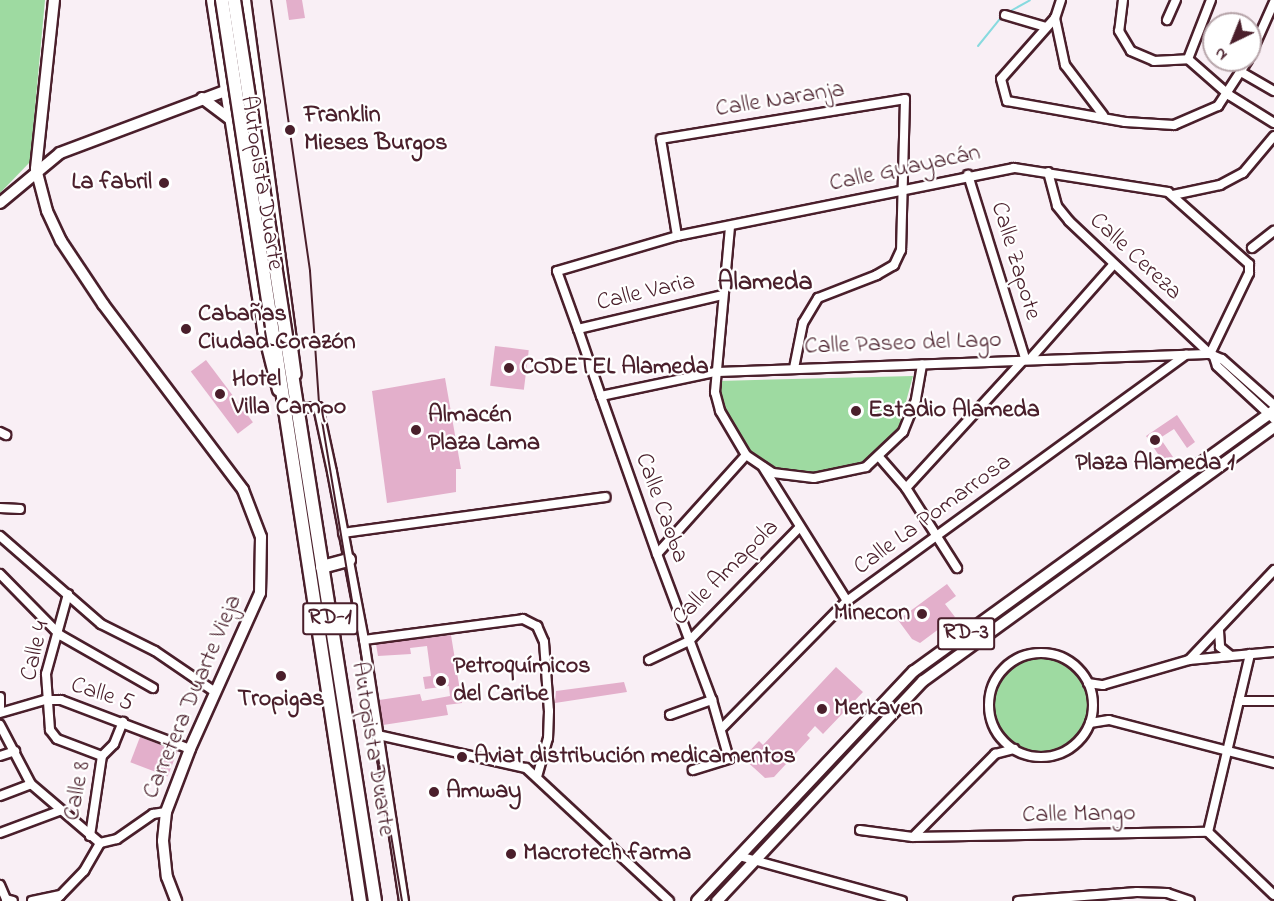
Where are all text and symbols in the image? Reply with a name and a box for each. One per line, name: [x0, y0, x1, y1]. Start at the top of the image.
north arrow: [1202, 12, 1262, 72]
text: N: [1209, 41, 1233, 66]
street label: Calle Naranja: [713, 76, 847, 124]
street label: Autopista Duarte: [233, 94, 289, 272]
place label: Franklin Mieses Burgos: [304, 102, 448, 158]
marker: Franklin Mieses Burgos: [281, 121, 299, 139]
street label: Calle Guayacán: [827, 139, 983, 199]
place label: La fabril: [72, 169, 152, 197]
marker: La fabril: [157, 176, 171, 190]
street label: Calle Zapote: [983, 199, 1047, 323]
street label: Calle Cereza: [1083, 207, 1187, 307]
street label: Calle Varia: [594, 268, 698, 318]
district label: Alameda: [718, 268, 812, 300]
place label: Cabañas Ciudad Corazón: [198, 301, 356, 357]
marker: Cabañas Ciudad Corazón: [179, 322, 193, 336]
street label: Calle Paseo del Lago: [804, 326, 1002, 362]
place label: CODETEL Alameda: [521, 354, 709, 382]
marker: CODETEL Alameda: [502, 361, 516, 375]
place label: Hotel Villa Campo: [232, 366, 346, 422]
marker: Hotel Villa Campo: [213, 387, 227, 401]
place label: Estadio Alameda: [868, 397, 1040, 425]
place label: Almacén Plaza Lama: [428, 402, 540, 458]
marker: Estadio Alameda: [849, 404, 863, 418]
marker: Almacén Plaza Lama: [409, 423, 423, 437]
marker: Plaza Alameda 1: [1148, 433, 1162, 447]
street label: Calle La Pomarrosa: [849, 448, 1017, 582]
street label: Calle Caoba: [628, 449, 694, 567]
place label: Plaza Alameda 1: [1075, 450, 1235, 478]
street label: Calle Amapola: [667, 514, 785, 632]
street label: Carretera Duarte Vieja: [137, 591, 249, 803]
road number: RD-1: [302, 600, 358, 638]
place label: Minecon: [834, 600, 910, 628]
marker: Minecon: [915, 607, 929, 621]
road number: RD-3: [936, 615, 996, 653]
street label: Calle 4: [15, 618, 57, 684]
place label: Petroquímicos del Caribe: [453, 653, 590, 709]
street label: Autopista Duarte: [344, 660, 400, 838]
marker: Tropigas: [274, 669, 288, 683]
street label: Calle 5: [67, 671, 137, 719]
marker: Petroquímicos del Caribe: [434, 674, 448, 688]
place label: Tropigas: [237, 686, 325, 714]
place label: Merkaven: [834, 695, 923, 723]
marker: Merkaven: [815, 702, 829, 716]
place label: Aviat distribución medicamentos: [474, 743, 796, 771]
marker: Aviat distribución medicamentos: [455, 750, 469, 764]
street label: Calle 8: [58, 759, 98, 823]
place label: Amway: [446, 778, 521, 806]
marker: Amway: [427, 785, 441, 799]
street label: Calle Mango: [1022, 800, 1136, 830]
place label: Macrotech farma: [523, 840, 691, 868]
marker: Macrotech farma: [504, 847, 518, 861]

